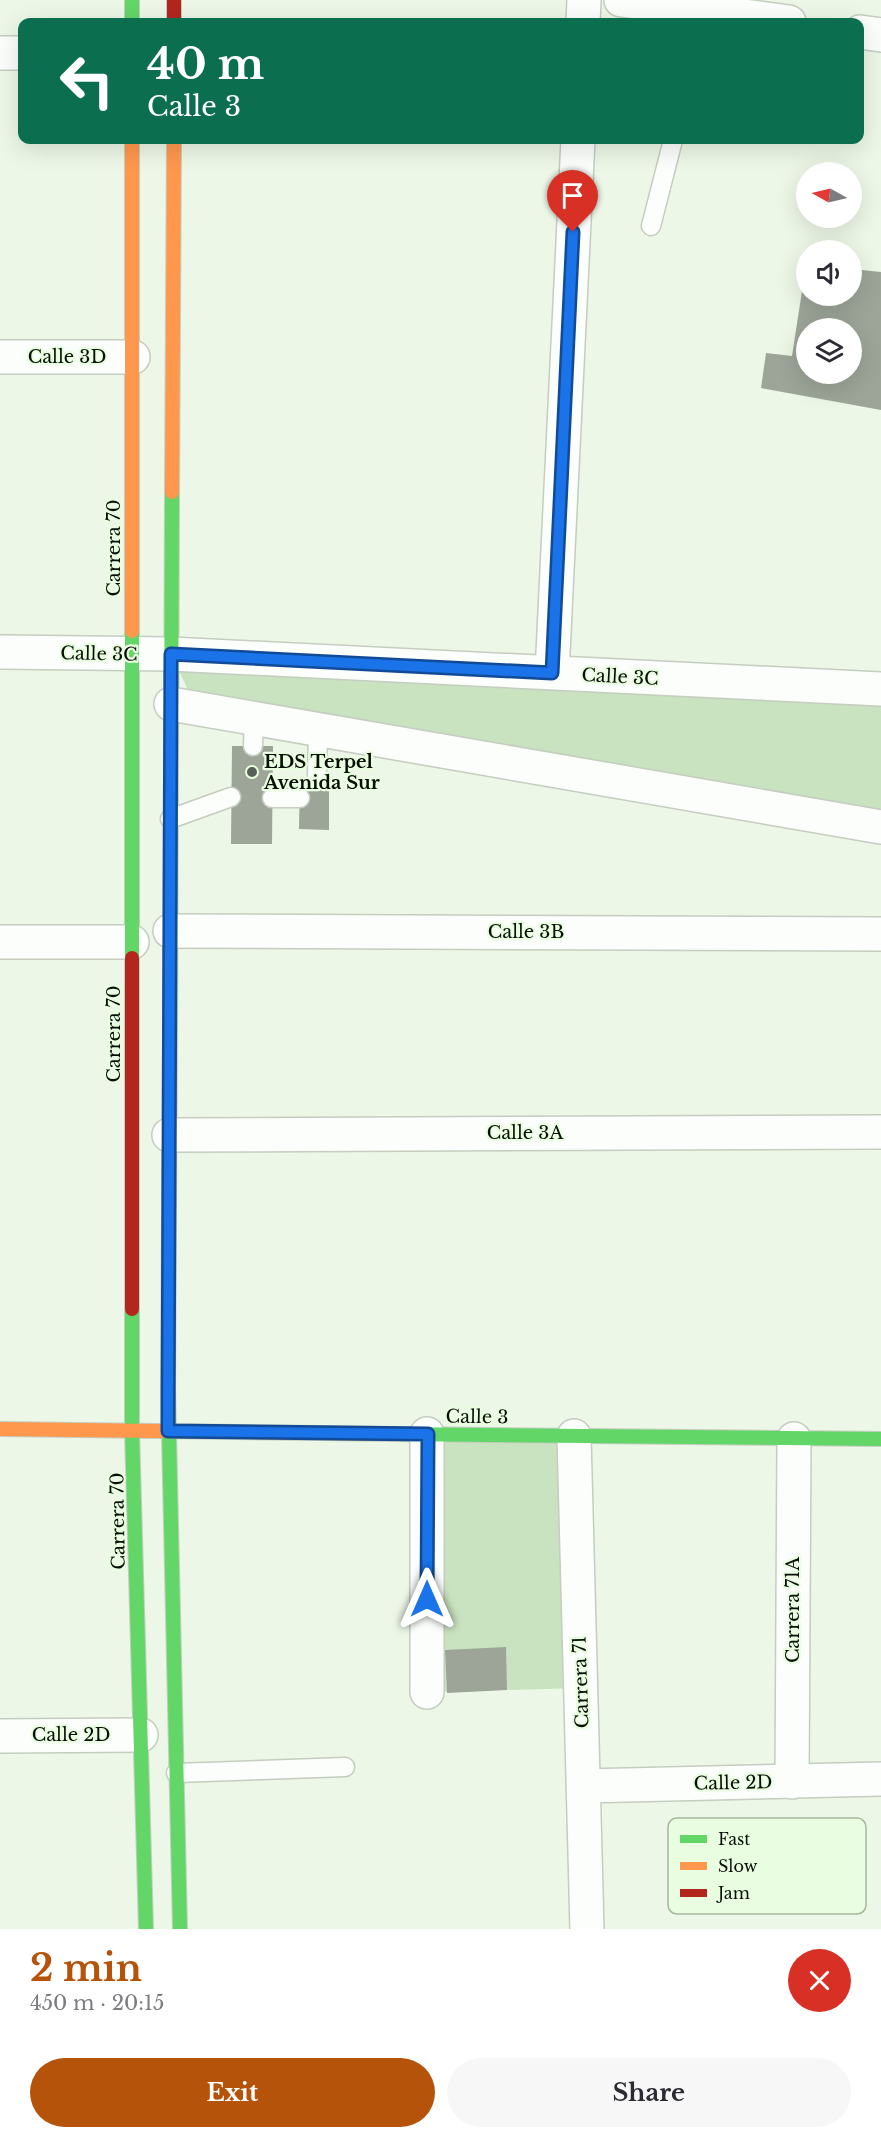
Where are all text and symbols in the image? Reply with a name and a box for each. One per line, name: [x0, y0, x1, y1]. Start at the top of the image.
text: 40 m: [147, 38, 264, 90]
icon: left: [48, 42, 126, 120]
text: Calle 3: [147, 90, 241, 123]
north arrow: [796, 162, 862, 228]
map controls: [796, 162, 862, 384]
pin: [547, 170, 598, 232]
icon: arrive: [556, 179, 589, 212]
button: sound: [796, 240, 862, 306]
button: layers: [796, 318, 862, 384]
street label: Calle 3D: [28, 346, 106, 368]
street label: Carrera 70: [103, 499, 125, 597]
street label: Calle 3C: [60, 642, 138, 666]
street label: Calle 3C: [581, 664, 659, 690]
place label: EDS Terpel Avenida Sur: [263, 751, 380, 794]
marker: EDS Terpel Avenida Sur: [245, 765, 259, 779]
street label: Calle 3B: [488, 921, 564, 943]
street label: Carrera 70: [103, 985, 125, 1083]
street label: Calle 3A: [487, 1122, 564, 1144]
street label: Calle 3: [445, 1405, 509, 1429]
street label: Carrera 70: [106, 1472, 130, 1570]
street label: Carrera 71A: [782, 1556, 804, 1663]
position arrow: [395, 1567, 459, 1631]
street label: Carrera 71: [568, 1635, 594, 1729]
street label: Calle 2D: [32, 1724, 110, 1746]
street label: Calle 2D: [694, 1771, 772, 1795]
legend: [668, 1818, 866, 1914]
text: Fast: [718, 1829, 750, 1849]
text: Slow: [718, 1856, 758, 1876]
text: Jam: [716, 1883, 750, 1903]
text: 2 min: [30, 1946, 142, 1991]
button: close: [788, 1949, 851, 2012]
text: 450 m · 20:15: [30, 1991, 164, 2015]
button: Exit: [30, 2058, 435, 2127]
button: Share: [447, 2058, 851, 2127]

